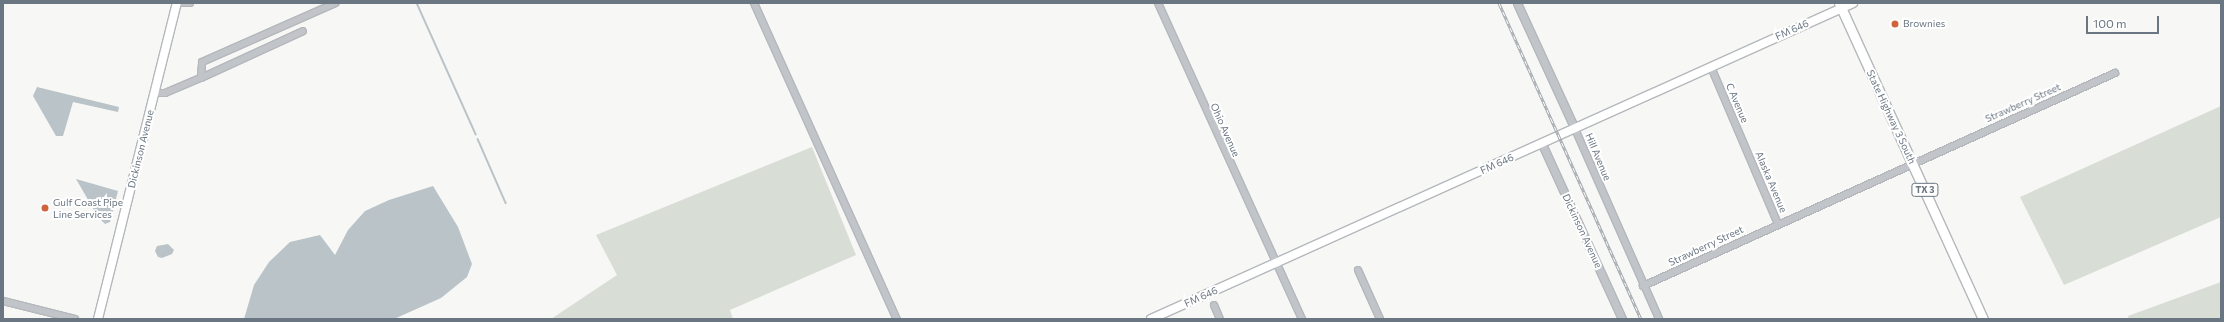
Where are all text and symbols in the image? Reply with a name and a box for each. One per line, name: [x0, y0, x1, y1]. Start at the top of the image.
scale bar: [2088, 8, 2161, 34]
text: 100 m: [2093, 16, 2127, 30]
street label: FM 646: [1773, 17, 1811, 43]
place label: Brownies: [1903, 18, 1945, 30]
marker: Brownies: [1890, 19, 1900, 29]
street label: State Highway 3 South: [1864, 68, 1918, 166]
street label: C Avenue: [1723, 81, 1751, 125]
street label: Strawberry Street: [1983, 81, 2063, 125]
street label: Ohio Avenue: [1208, 101, 1242, 159]
street label: Dickinson Avenue: [125, 109, 157, 189]
street label: Hill Avenue: [1583, 131, 1613, 183]
street label: Alaska Avenue: [1753, 150, 1789, 214]
street label: FM 646: [1478, 151, 1516, 177]
road number: TX 3: [1911, 183, 1939, 197]
street label: Dickinson Avenue: [1560, 192, 1604, 270]
place label: Gulf Coast Pipe Line Services: [53, 196, 123, 220]
marker: Gulf Coast Pipe Line Services: [40, 203, 50, 213]
street label: Strawberry Street: [1667, 223, 1745, 269]
street label: FM 646: [1182, 284, 1220, 310]

